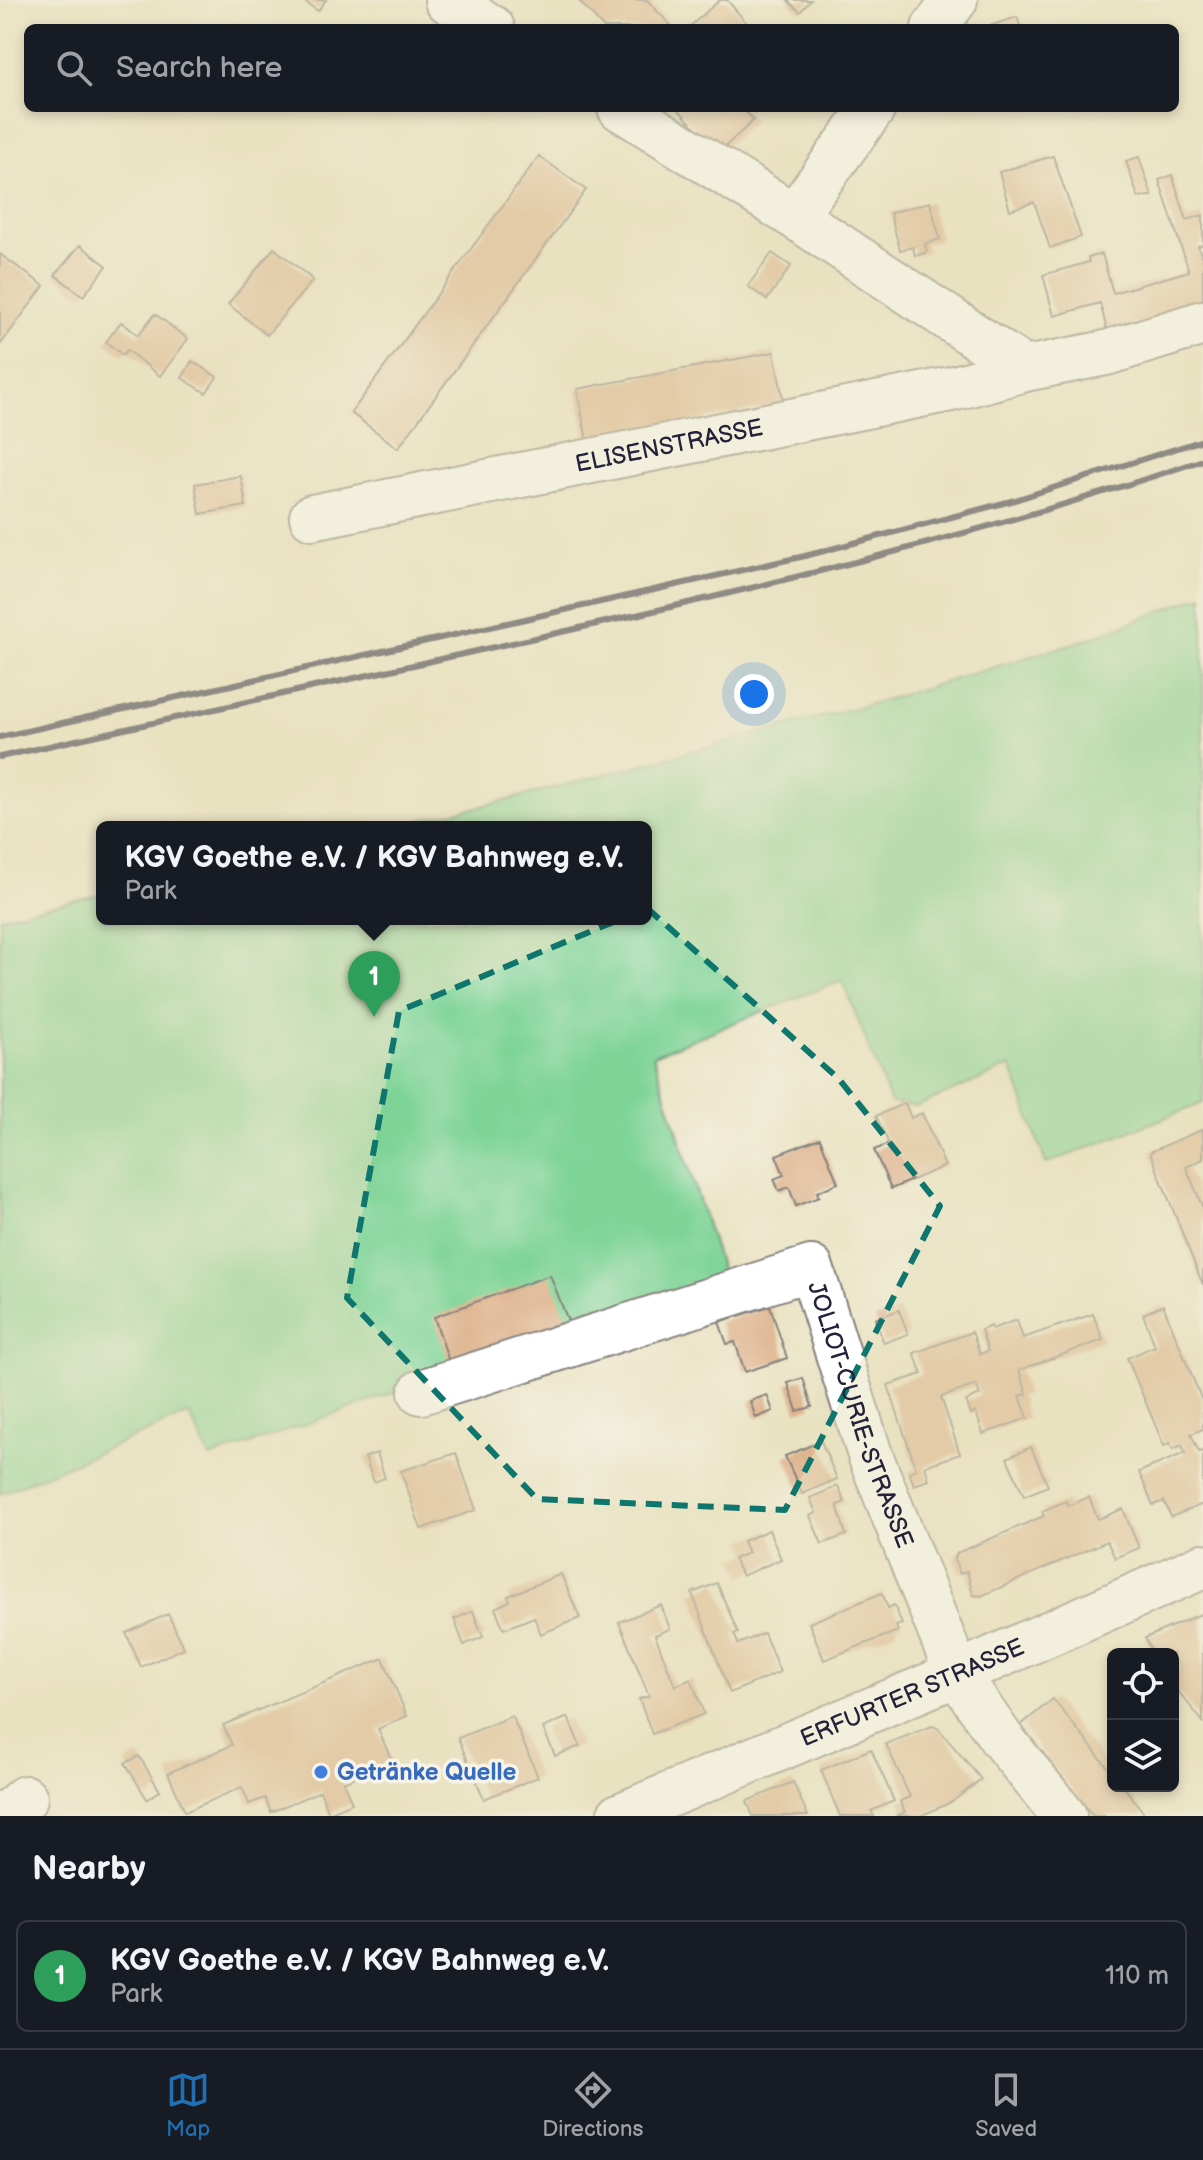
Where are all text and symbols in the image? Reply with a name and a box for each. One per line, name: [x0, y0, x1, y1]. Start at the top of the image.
search box: [24, 24, 1179, 112]
icon: search: [52, 46, 96, 90]
text: Search here: [116, 50, 282, 86]
street label: ELISENSTRASSE: [573, 413, 765, 478]
your location: [734, 674, 774, 714]
popup: [96, 821, 652, 925]
text: KGV Goethe e.V. / KGV Bahnweg e.V.: [124, 840, 624, 876]
text: Park: [124, 876, 177, 907]
pin: 1: [348, 951, 400, 1017]
street label: JOLIOT-CURIE-STRASSE: [802, 1278, 920, 1552]
street label: ERFURTER STRASSE: [796, 1632, 1028, 1753]
map controls: [1107, 1648, 1179, 1792]
button: locate: [1107, 1648, 1179, 1720]
button: layers: [1107, 1720, 1179, 1792]
place label: Getränke Quelle: [337, 1758, 516, 1787]
marker: Getränke Quelle: [312, 1763, 330, 1781]
text: Nearby: [32, 1848, 146, 1889]
text: KGV Goethe e.V. / KGV Bahnweg e.V.: [110, 1943, 609, 1979]
text: 1: [55, 1961, 65, 1992]
text: 110 m: [1105, 1961, 1169, 1992]
text: Park: [110, 1979, 162, 2010]
tab: Map: [166, 2068, 210, 2143]
tab: Directions: [542, 2068, 643, 2143]
tab: Saved: [975, 2068, 1037, 2143]

